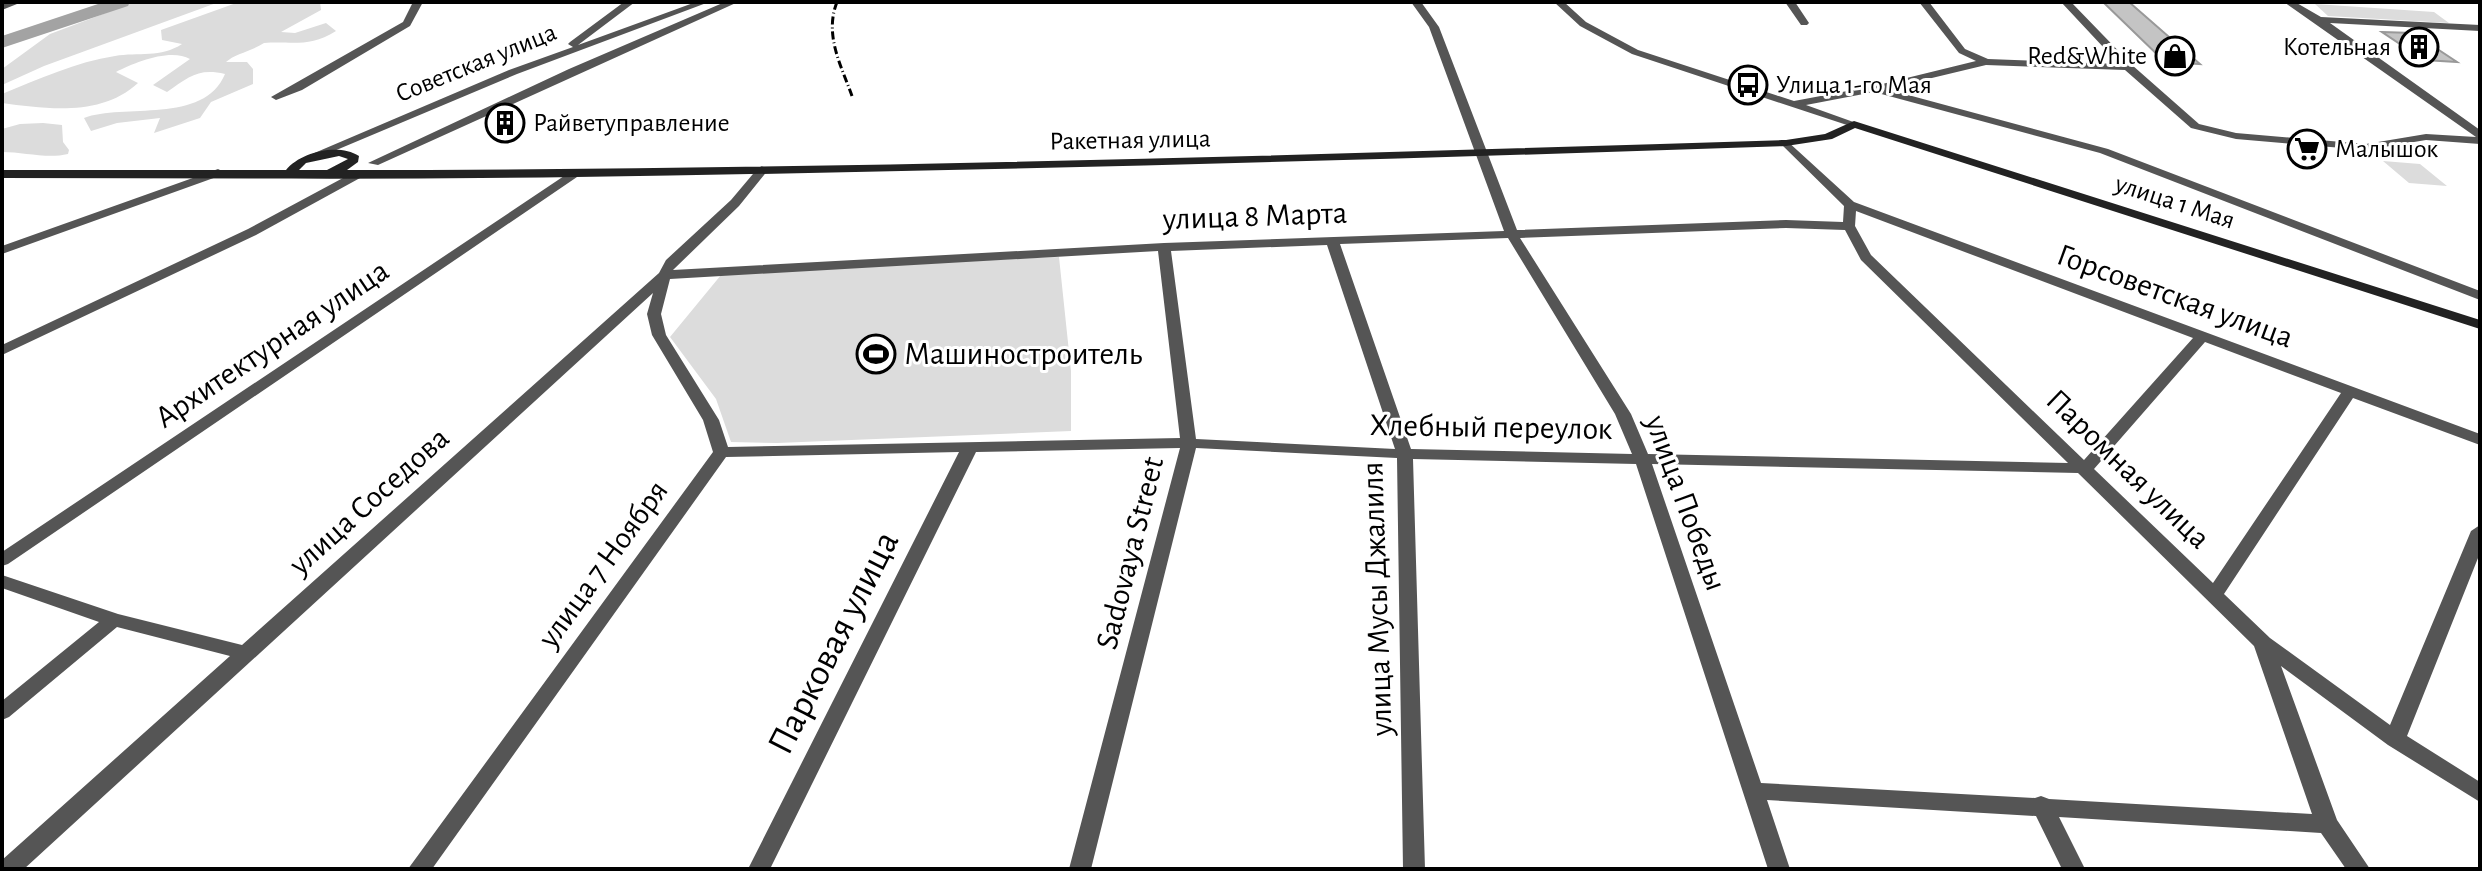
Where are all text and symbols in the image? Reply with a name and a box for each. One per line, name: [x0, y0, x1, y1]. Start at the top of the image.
street label: Советская улица: [392, 19, 560, 107]
building icon: Котельная: [2398, 26, 2440, 68]
place label: Котельная: [2283, 34, 2391, 60]
shop icon: Red&White: [2154, 35, 2196, 77]
place label: Red&White: [2027, 43, 2147, 69]
bus stop icon: Улица 1-го Мая: [1727, 64, 1769, 106]
place label: Улица 1-го Мая: [1776, 72, 1932, 98]
building icon: Райветуправление: [484, 102, 526, 144]
place label: Райветуправление: [533, 110, 730, 136]
street label: Ракетная улица: [1049, 126, 1211, 154]
supermarket icon: Малышок: [2286, 128, 2328, 170]
place label: Малышок: [2335, 136, 2438, 162]
street label: улица 1 Мая: [2111, 170, 2238, 234]
street label: улица 8 Марта: [1161, 197, 1348, 235]
street label: Горсоветская улица: [2053, 238, 2297, 354]
street label: Архитектурная улица: [149, 254, 395, 434]
sports icon: Машиностроитель: [855, 333, 897, 375]
place label: Машиностроитель: [904, 338, 1143, 370]
street label: Паромная улица: [2040, 383, 2216, 555]
street label: Хлебный переулок: [1369, 409, 1613, 445]
street label: улица Победы: [1639, 410, 1732, 595]
street label: улица Соседова: [282, 421, 455, 581]
street label: Sadovaya Street: [1091, 454, 1169, 652]
street label: улица Мусы Джалиля: [1356, 461, 1398, 738]
street label: улица 7 Ноября: [531, 475, 674, 654]
street label: Парковая улица: [762, 525, 906, 761]

